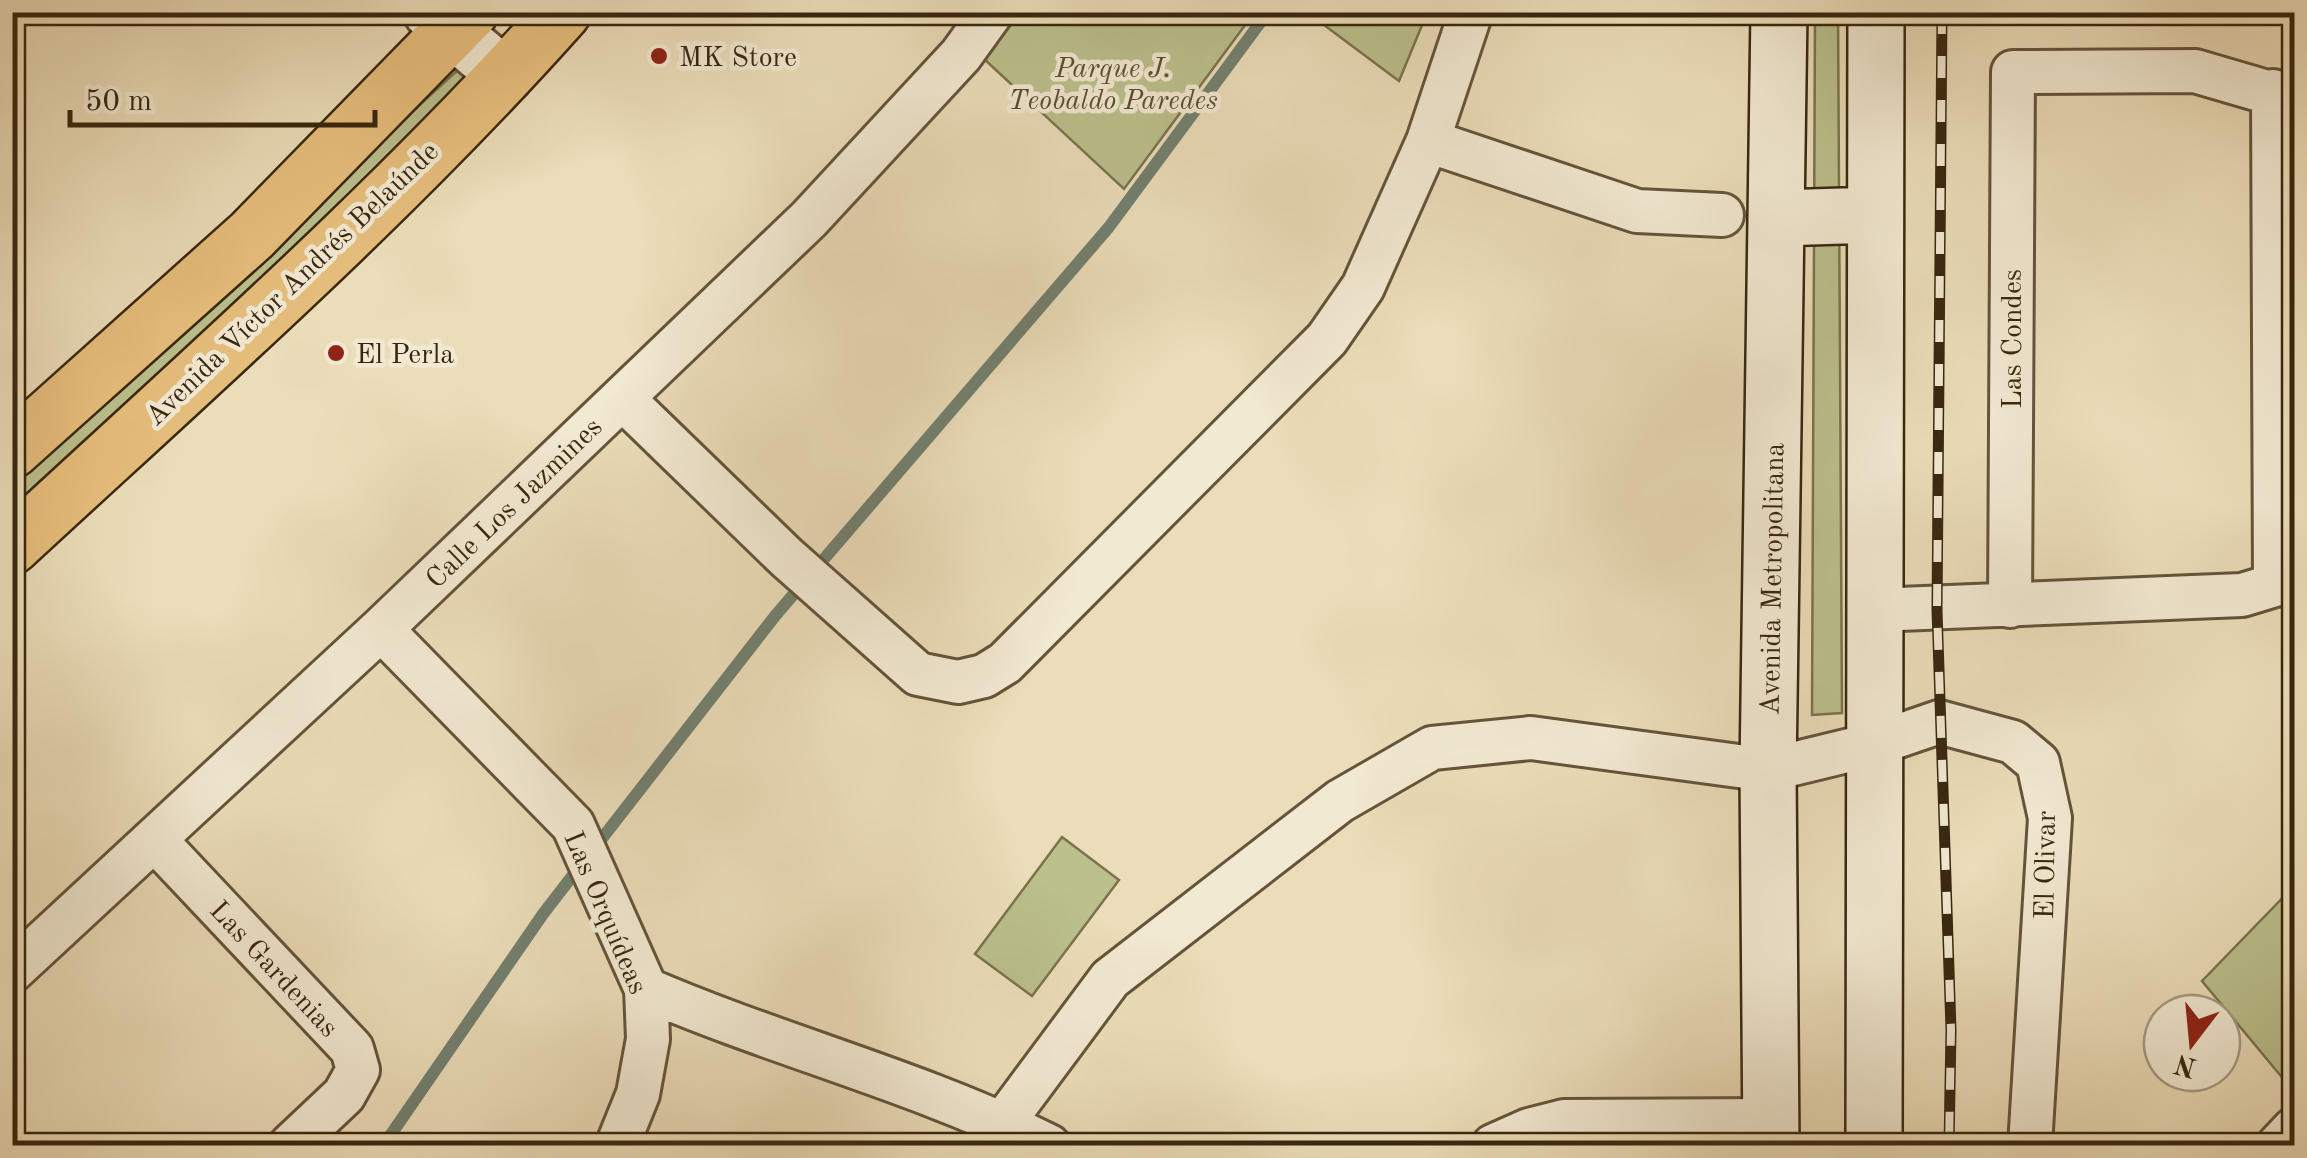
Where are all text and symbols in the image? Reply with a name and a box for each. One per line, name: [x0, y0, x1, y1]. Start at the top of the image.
marker: MK Store: [648, 45, 670, 67]
place label: MK Store: [679, 45, 797, 73]
park label: Parque J. Teobaldo Paredes: [1008, 56, 1218, 116]
scale bar: [70, 65, 375, 127]
text: 50 m: [85, 87, 152, 117]
street label: Avenida Víctor Andrés Belaúnde: [141, 138, 445, 432]
street label: Las Condes: [2000, 269, 2028, 409]
marker: El Perla: [325, 342, 347, 364]
place label: El Perla: [356, 342, 454, 370]
street label: Calle Los Jazmines: [422, 413, 608, 595]
street label: Avenida Metropolitana: [1758, 442, 1790, 716]
street label: El Olivar: [2032, 810, 2062, 920]
street label: Las Orquídeas: [557, 828, 651, 999]
street label: Las Gardenias: [203, 897, 342, 1043]
north arrow: [2142, 993, 2242, 1093]
text: N: [2171, 1048, 2200, 1081]

